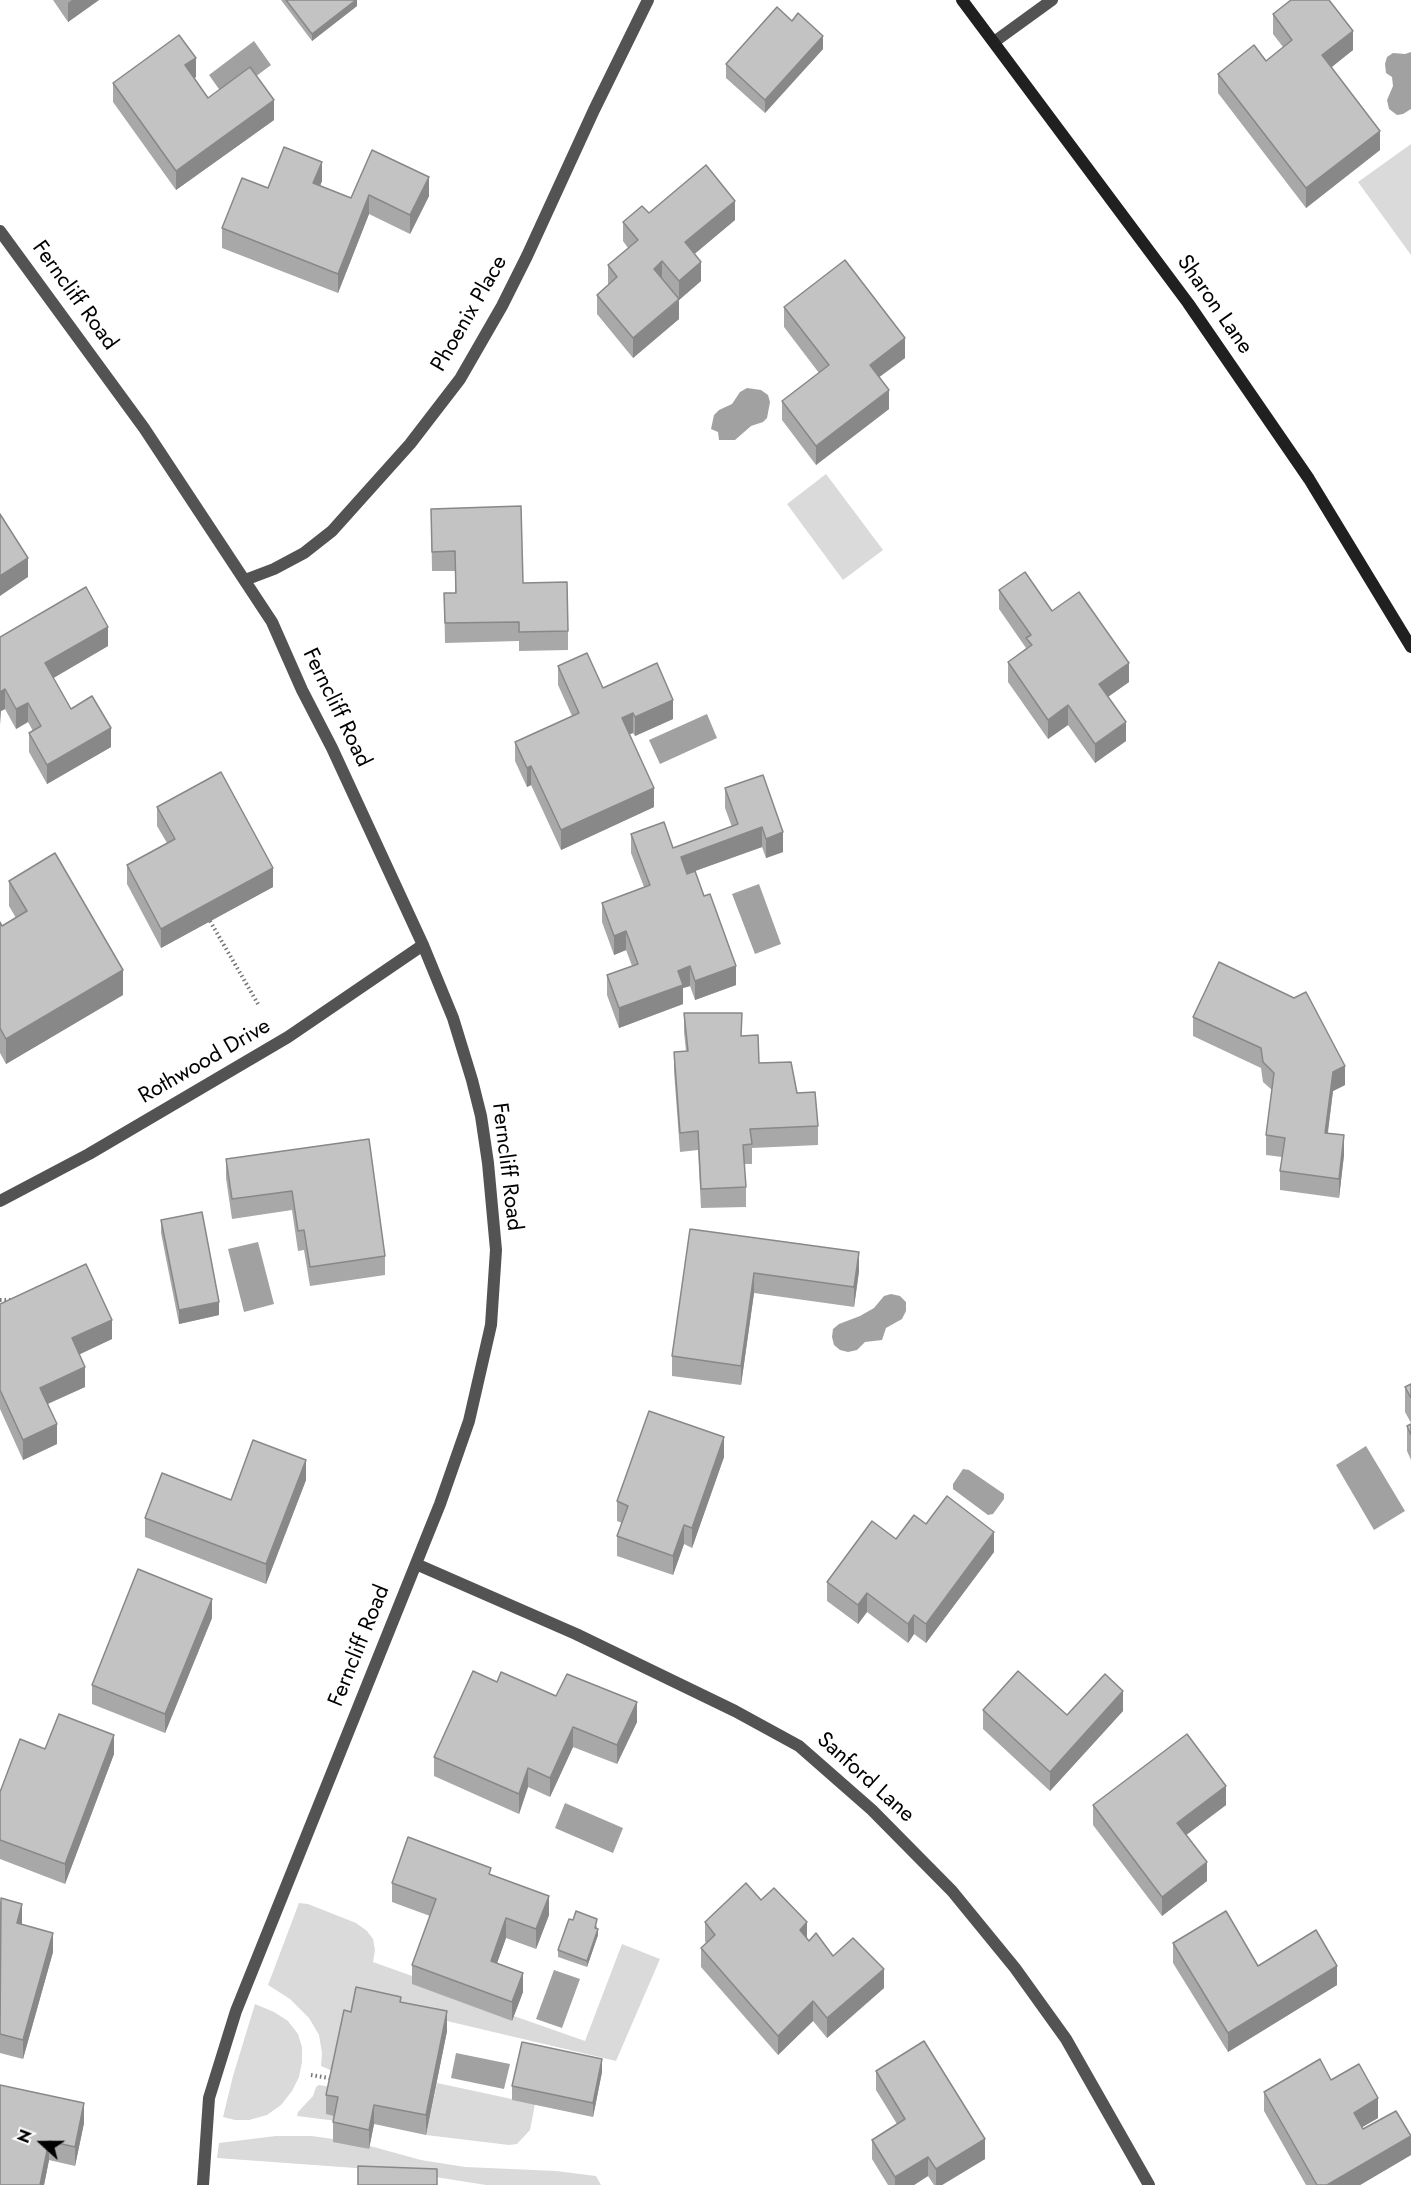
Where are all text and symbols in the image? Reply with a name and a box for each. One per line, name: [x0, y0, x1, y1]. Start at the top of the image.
street label: Ferncliff Road: [25, 236, 123, 356]
street label: Sharon Lane: [1170, 250, 1258, 360]
street label: Phoenix Place: [426, 251, 514, 377]
street label: Ferncliff Road: [296, 644, 376, 772]
street label: Rothwood Drive: [134, 1014, 276, 1110]
street label: Ferncliff Road: [485, 1102, 527, 1232]
street label: Ferncliff Road: [324, 1581, 396, 1711]
street label: Sanford Lane: [811, 1727, 919, 1829]
north arrow: [12, 2113, 72, 2173]
text: N: [12, 2126, 38, 2146]

